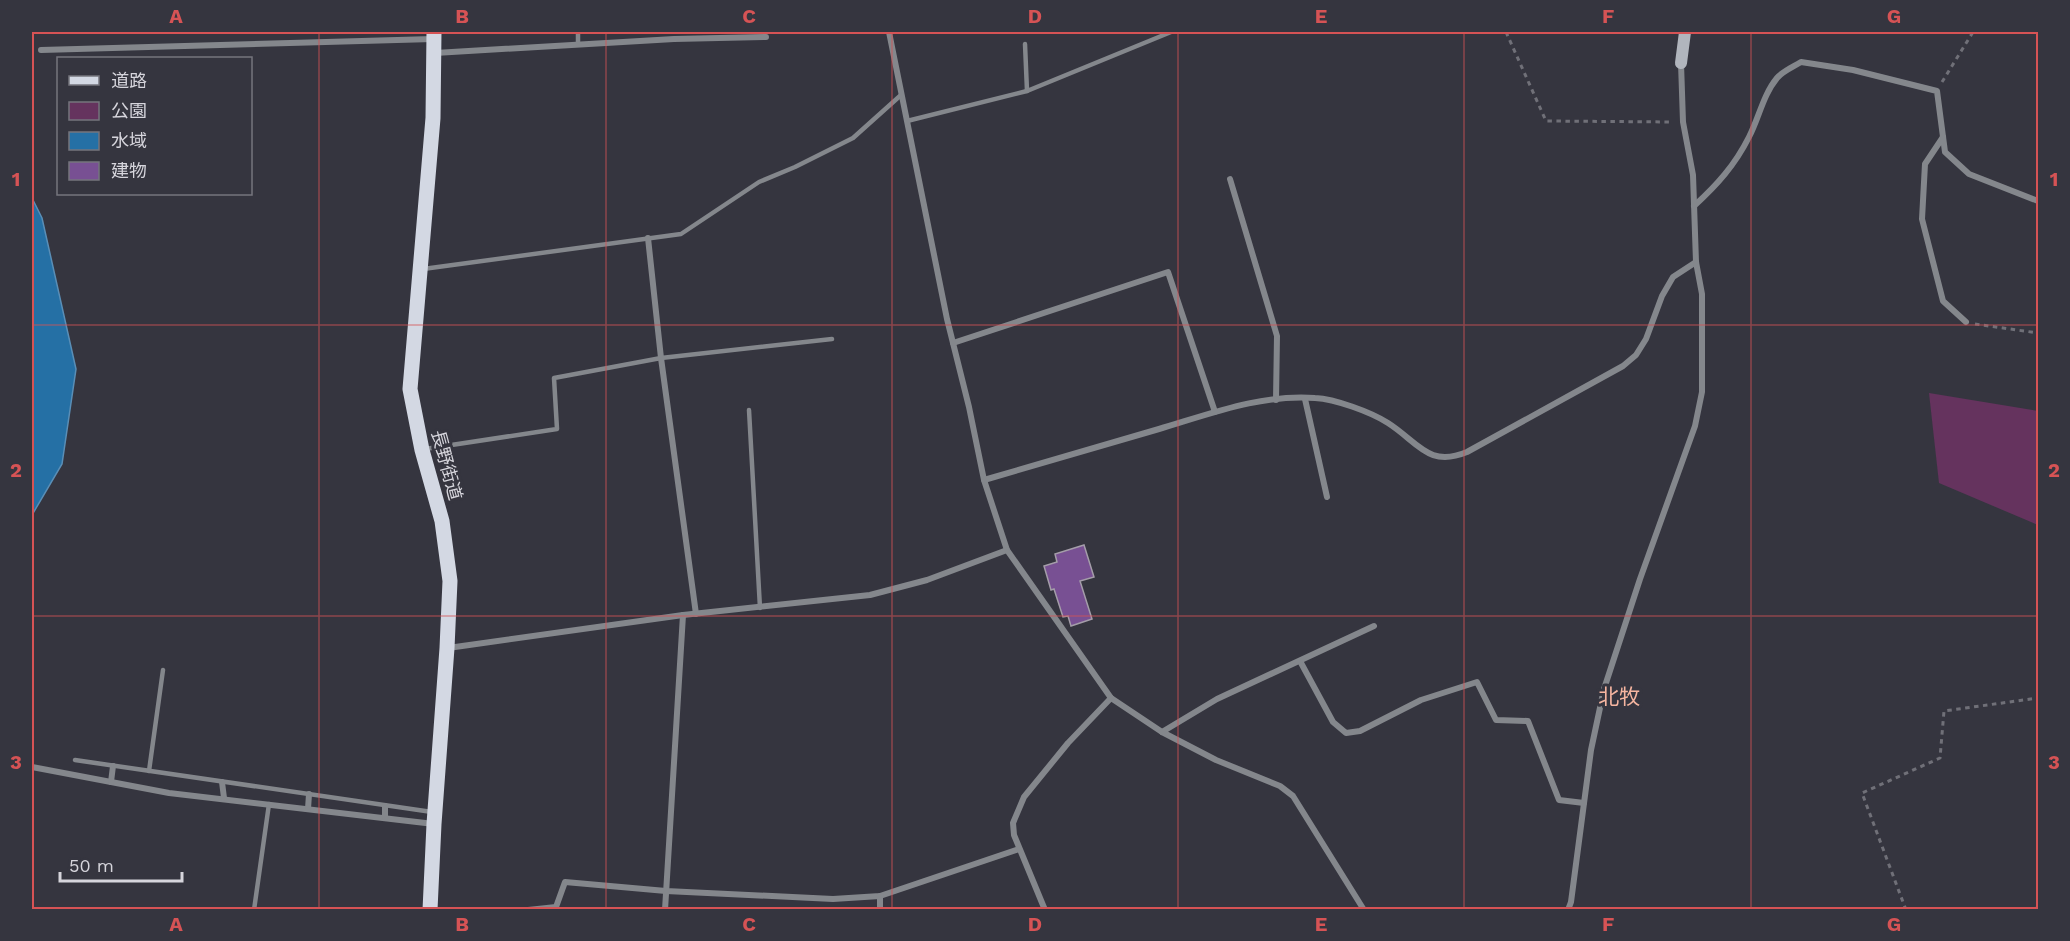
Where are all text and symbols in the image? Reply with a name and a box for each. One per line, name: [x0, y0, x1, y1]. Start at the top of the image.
text: A: [169, 4, 183, 28]
text: B: [455, 4, 469, 28]
text: C: [742, 4, 756, 28]
text: D: [1028, 4, 1042, 28]
text: E: [1315, 4, 1327, 28]
text: F: [1602, 4, 1614, 28]
text: G: [1887, 4, 1901, 28]
legend: [57, 57, 252, 195]
text: 道路: [111, 70, 147, 91]
text: 公園: [111, 100, 147, 121]
text: 水域: [111, 130, 147, 151]
text: 建物: [111, 160, 147, 181]
text: 1: [12, 167, 20, 191]
text: 1: [2050, 167, 2058, 191]
street label: 長野街道: [428, 428, 466, 502]
text: 2: [10, 458, 22, 482]
text: 2: [2048, 458, 2060, 482]
district label: 北牧: [1598, 684, 1640, 709]
text: 3: [10, 750, 22, 774]
text: 3: [2048, 750, 2060, 774]
scale bar: [60, 845, 182, 883]
text: 50 m: [69, 855, 114, 876]
text: A: [169, 912, 183, 936]
text: B: [455, 912, 469, 936]
text: C: [742, 912, 756, 936]
text: D: [1028, 912, 1042, 936]
text: E: [1315, 912, 1327, 936]
text: F: [1602, 912, 1614, 936]
text: G: [1887, 912, 1901, 936]

